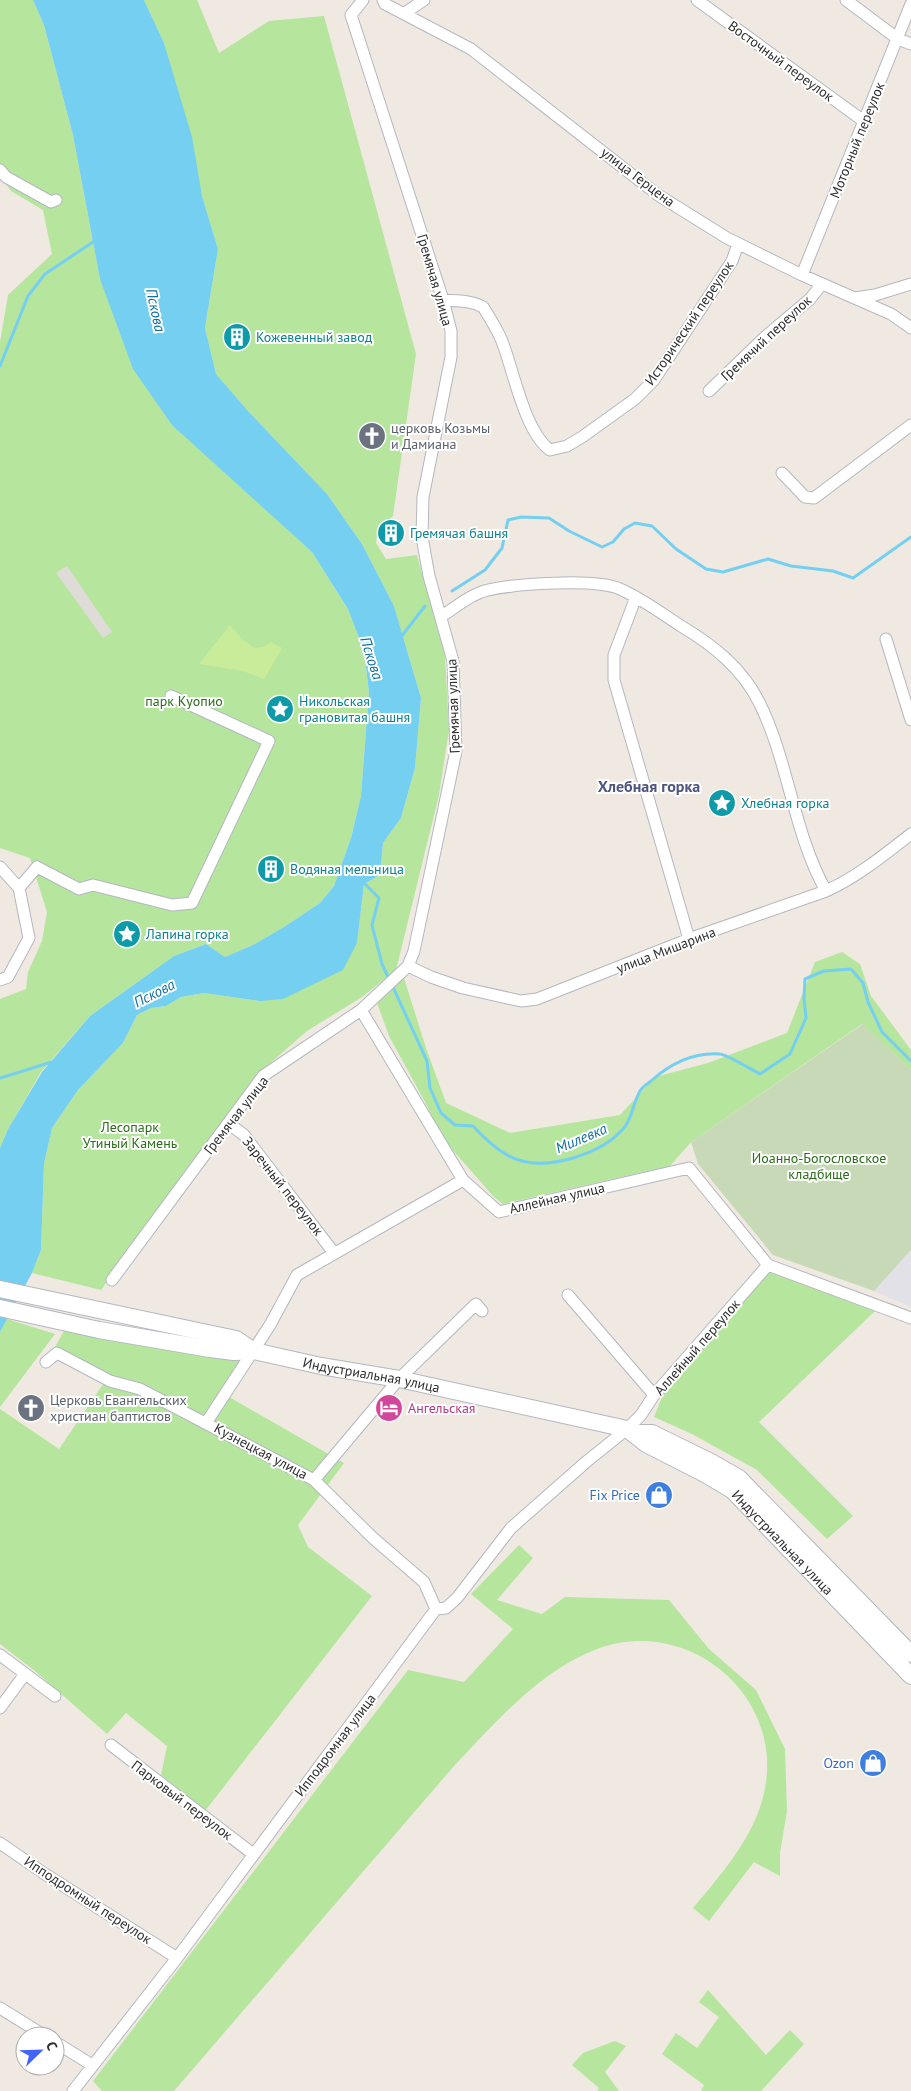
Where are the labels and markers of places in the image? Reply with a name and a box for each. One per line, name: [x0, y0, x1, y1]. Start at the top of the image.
building icon: Кожевенный завод: [222, 322, 252, 352]
place label: Кожевенный завод: [256, 328, 373, 346]
place label: церковь Козьмы и Дамиана: [391, 419, 490, 453]
church icon: церковь Козьмы и Дамиана: [357, 421, 387, 451]
building icon: Гремячая башня: [376, 518, 406, 548]
place label: Гремячая башня: [410, 524, 508, 542]
place label: Никольская грановитая башня: [299, 692, 410, 726]
place icon: Никольская грановитая башня: [265, 694, 295, 724]
place icon: Хлебная горка: [707, 788, 737, 818]
place label: Хлебная горка: [741, 794, 830, 812]
building icon: Водяная мельница: [256, 854, 286, 884]
place label: Водяная мельница: [290, 860, 404, 878]
place icon: Лапина горка: [112, 919, 142, 949]
place label: Лапина горка: [145, 925, 229, 943]
place label: Церковь Евангельских христиан баптистов: [50, 1391, 187, 1425]
church icon: Церковь Евангельских христиан баптистов: [16, 1393, 46, 1423]
hotel icon: Ангельская: [374, 1393, 404, 1423]
place label: Ангельская: [408, 1399, 475, 1417]
shop icon: Fix Price: [644, 1480, 674, 1510]
place label: Fix Price: [590, 1486, 640, 1504]
shop icon: Ozon: [858, 1748, 888, 1778]
place label: Ozon: [824, 1754, 854, 1772]

